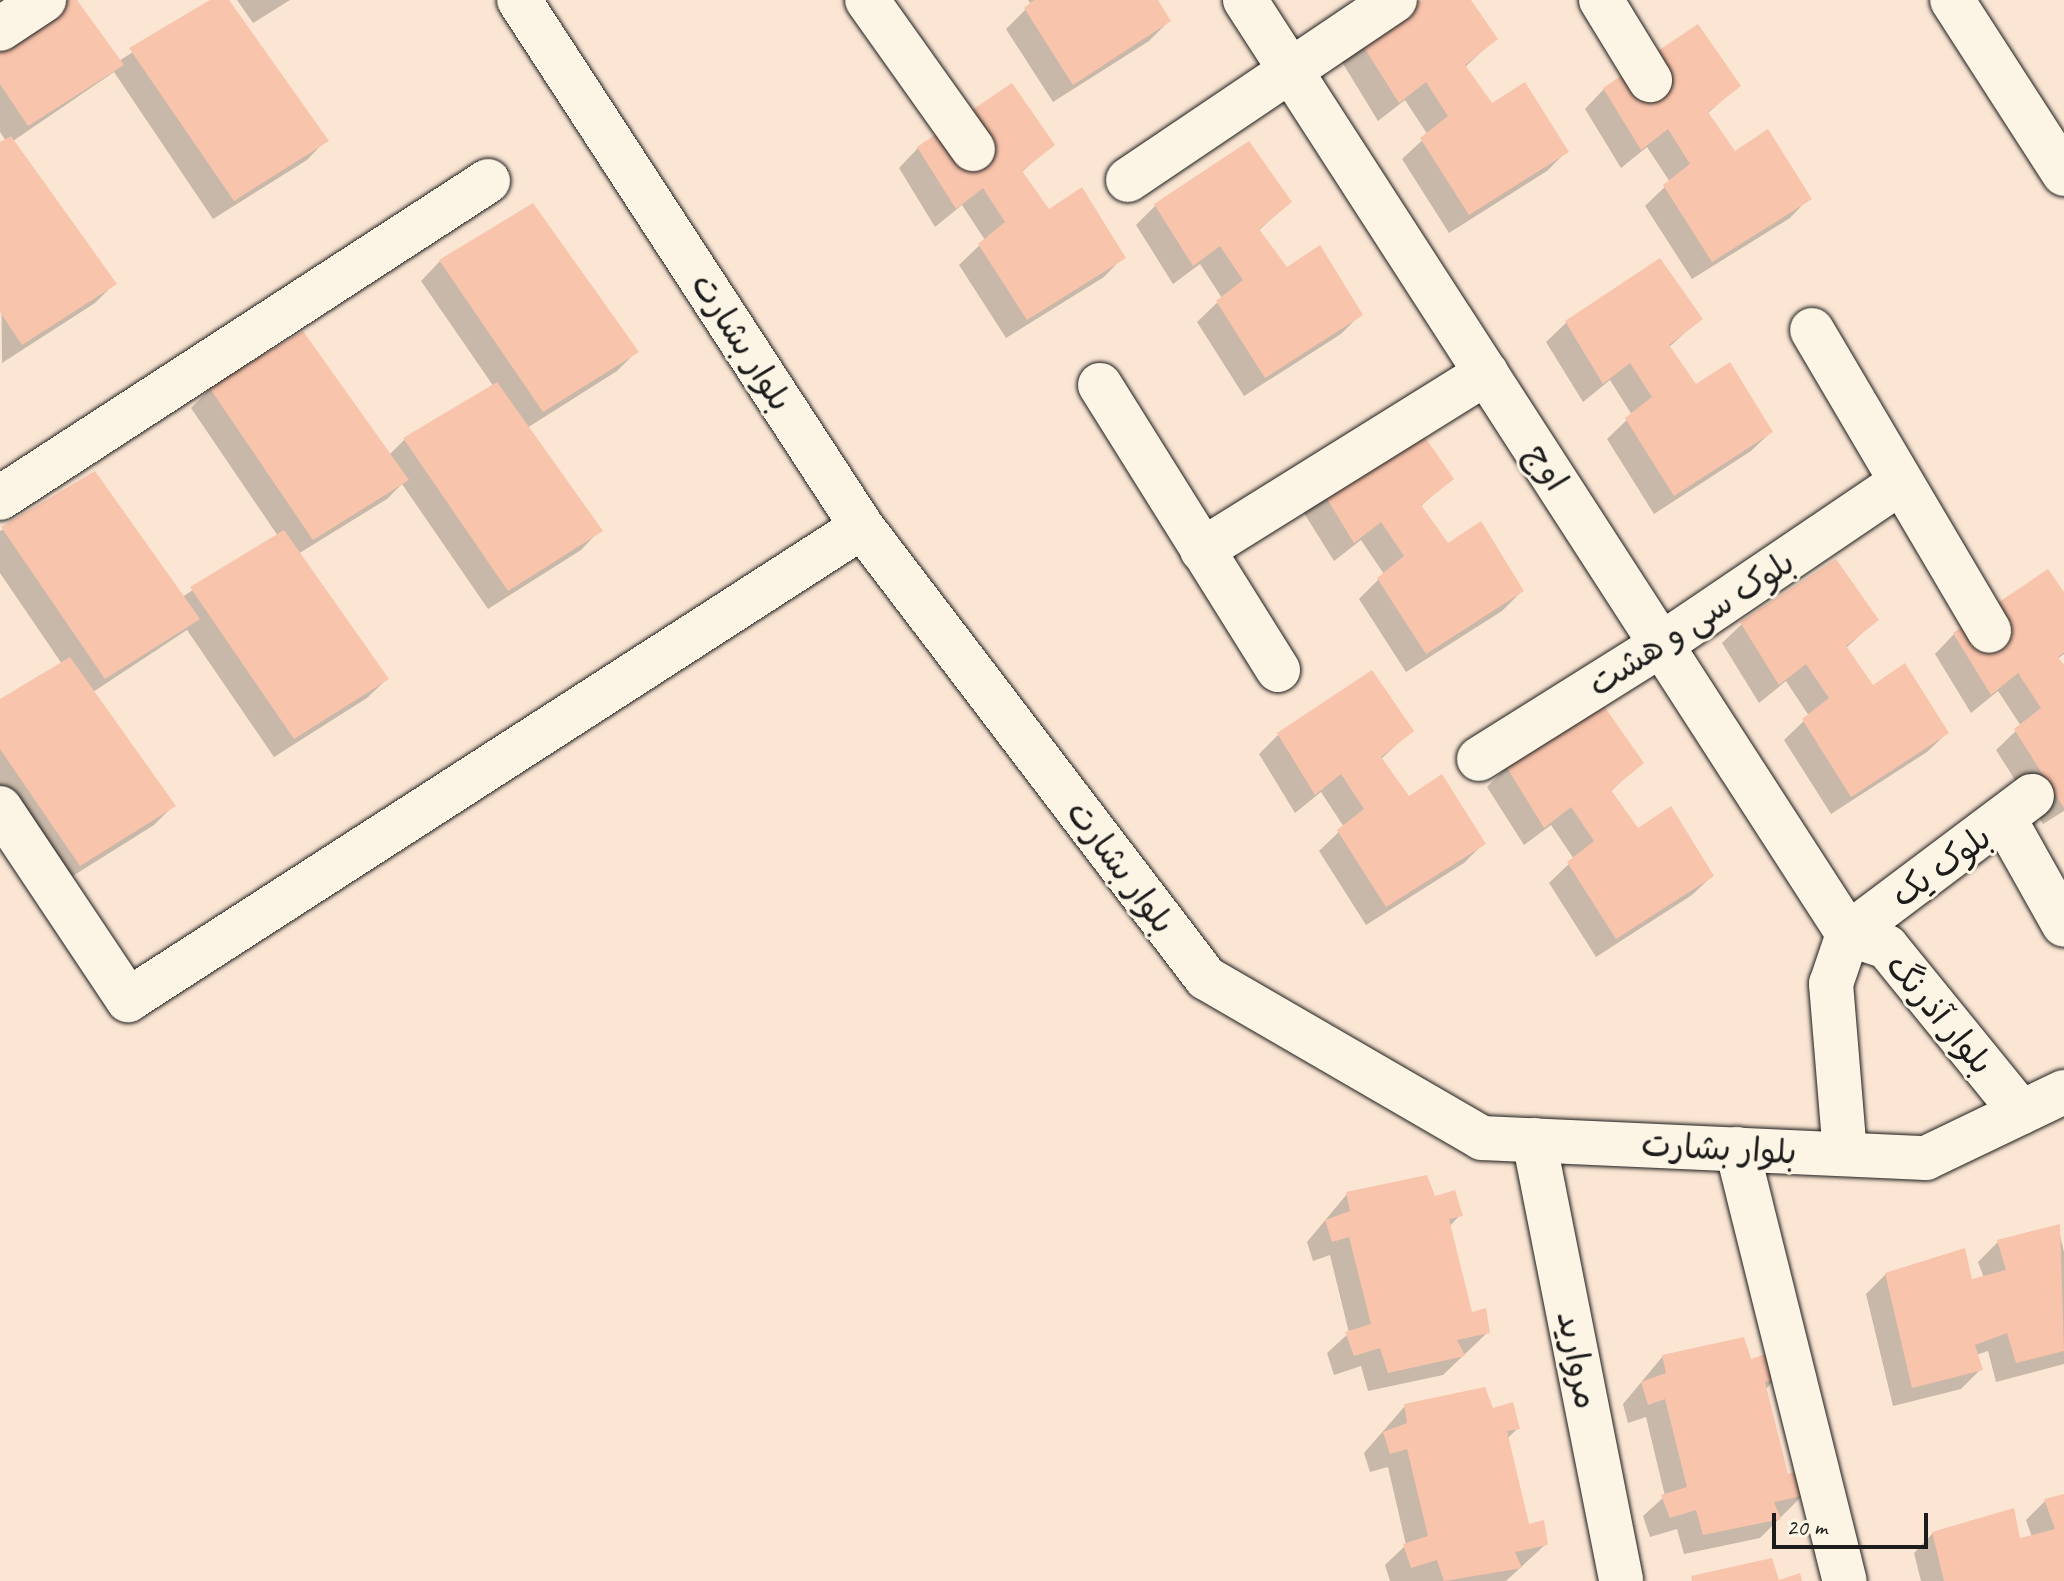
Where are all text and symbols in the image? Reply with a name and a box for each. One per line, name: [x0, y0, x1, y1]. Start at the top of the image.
street label: بلوار بشارت: [683, 266, 801, 418]
street label: اوج: [1517, 436, 1577, 498]
street label: بلوک سی و هشت: [1580, 541, 1802, 705]
street label: بلوار بشارت: [1058, 793, 1184, 941]
street label: بلوک یک: [1883, 816, 1999, 916]
street label: بلوار آذرنگ: [1878, 945, 2002, 1083]
street label: بلوار بشارت: [1640, 1124, 1798, 1172]
street label: مروارید: [1549, 1308, 1607, 1412]
scale bar: [1776, 1497, 1932, 1547]
text: 20 m: [1786, 1512, 1827, 1542]

